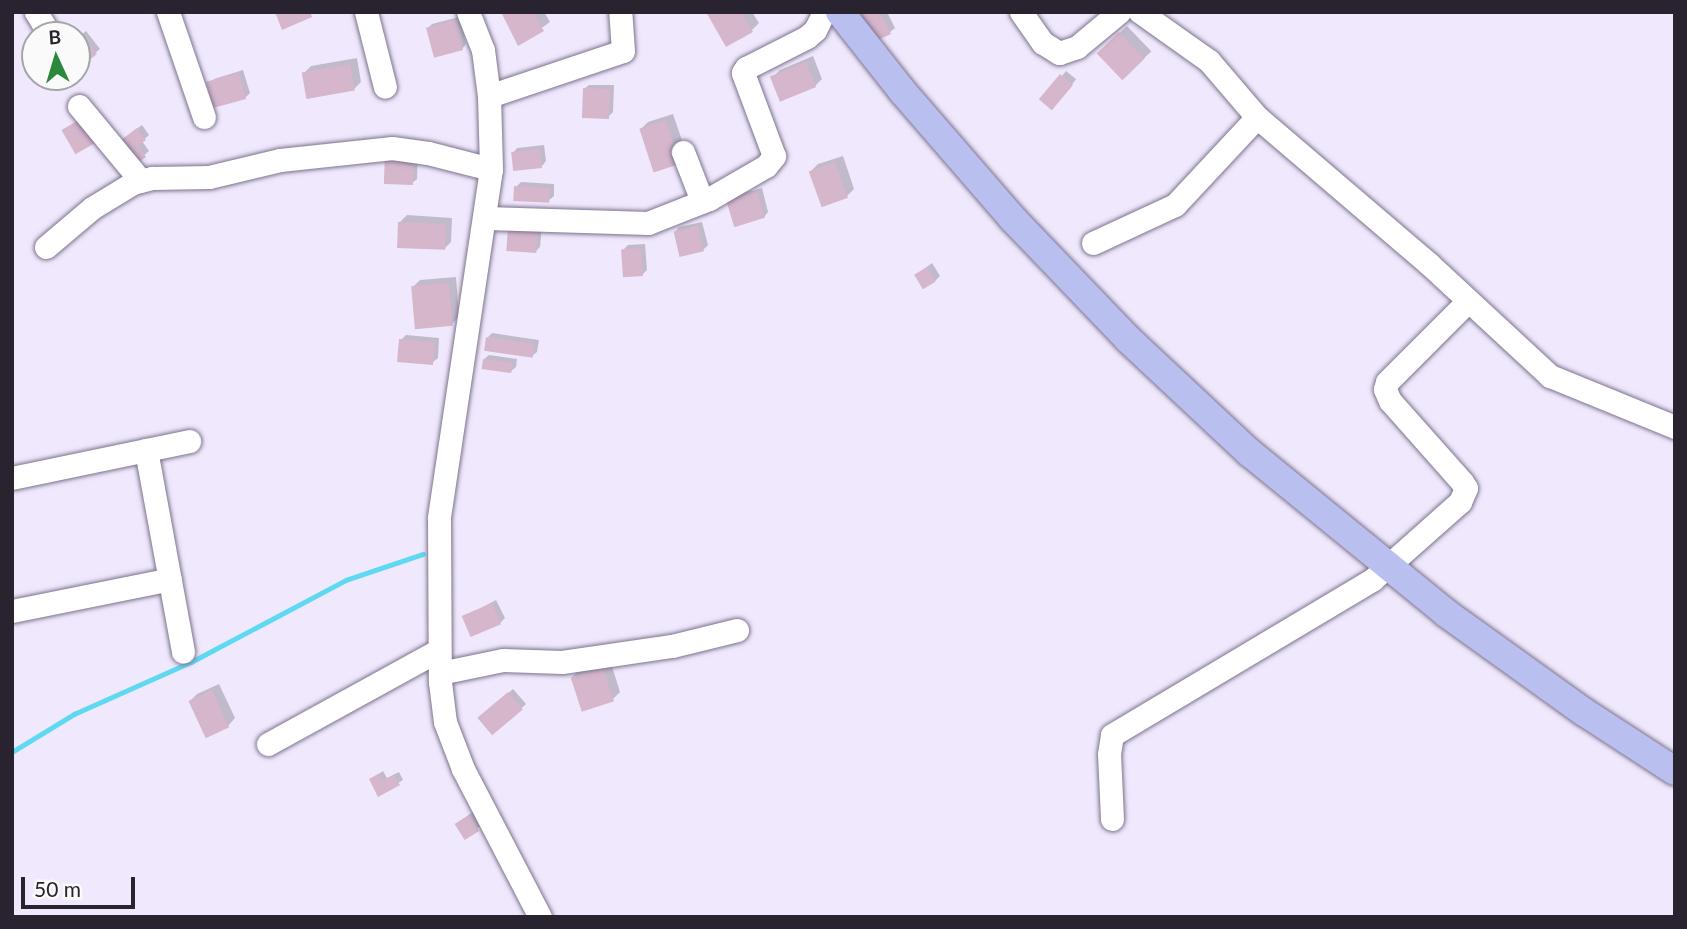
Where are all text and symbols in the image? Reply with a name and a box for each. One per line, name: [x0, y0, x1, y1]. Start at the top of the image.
north arrow: [21, 21, 91, 91]
text: B: [48, 25, 62, 48]
scale bar: [24, 862, 138, 906]
text: 50 m: [34, 876, 81, 901]

